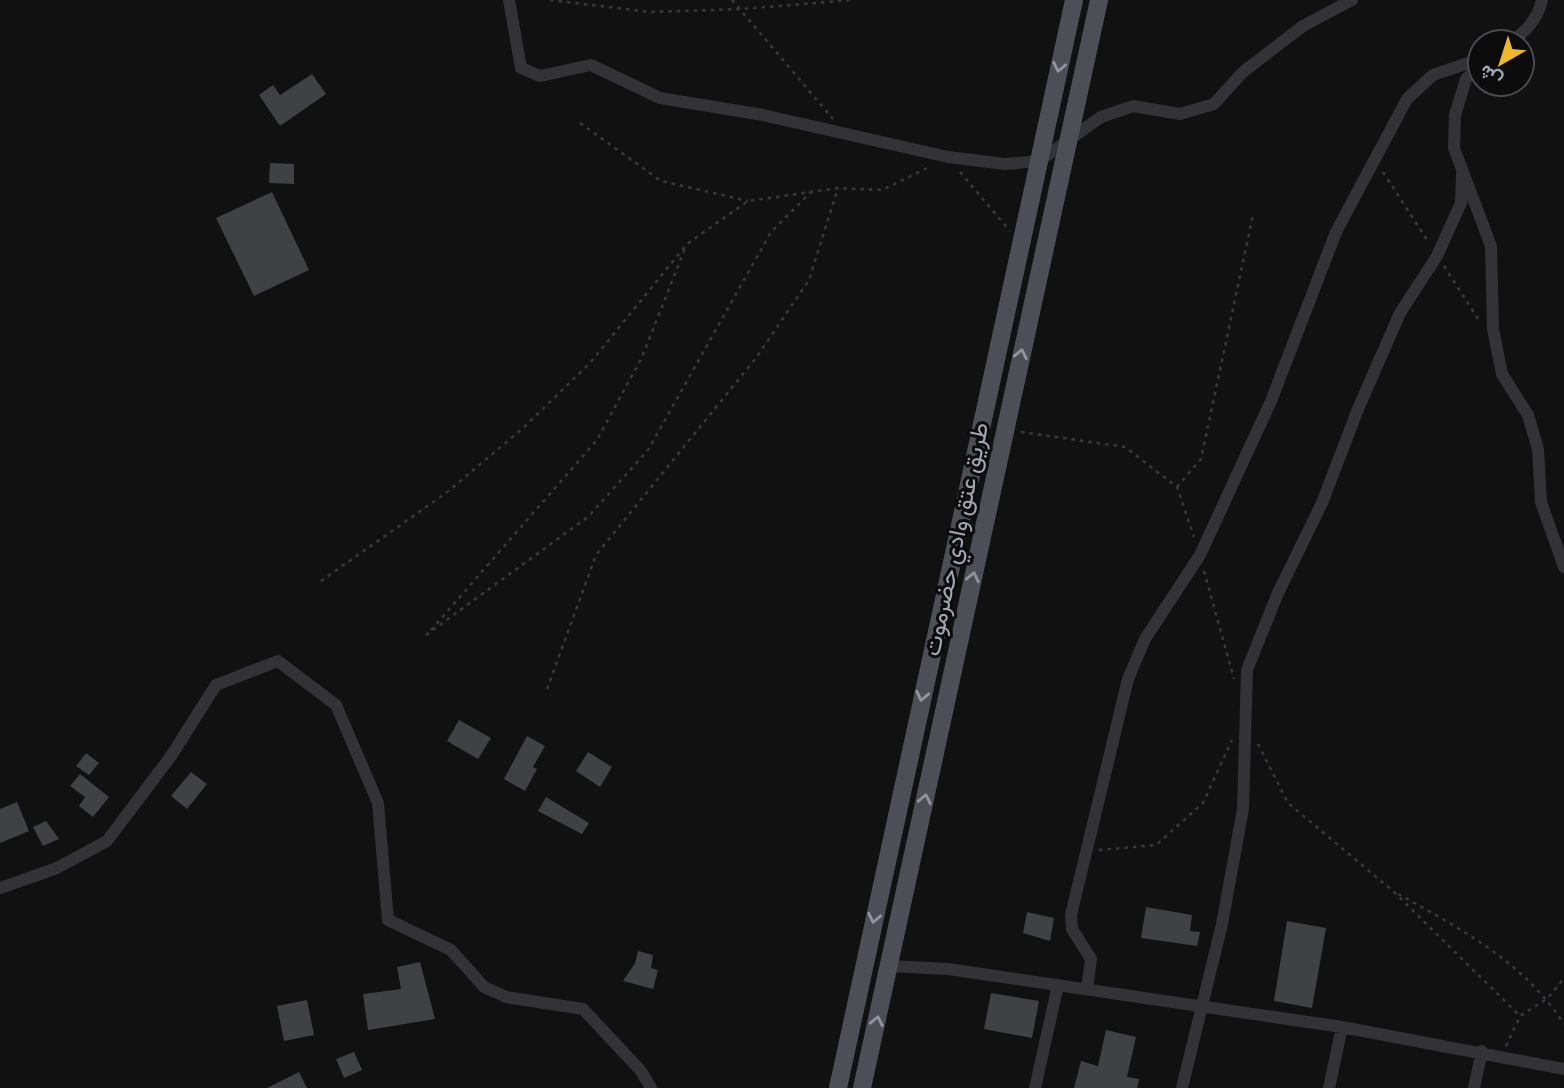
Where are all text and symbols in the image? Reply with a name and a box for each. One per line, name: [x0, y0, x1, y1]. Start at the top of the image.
north arrow: [1466, 28, 1536, 98]
text: ش: [1474, 59, 1507, 92]
one-way arrow: [1053, 61, 1068, 73]
one-way arrow: [1013, 348, 1028, 360]
street label: طريق عتق وادي حضرموت: [917, 419, 999, 659]
one-way arrow: [965, 571, 979, 583]
one-way arrow: [916, 690, 931, 702]
one-way arrow: [917, 793, 931, 805]
one-way arrow: [867, 912, 882, 924]
one-way arrow: [868, 1015, 883, 1027]

